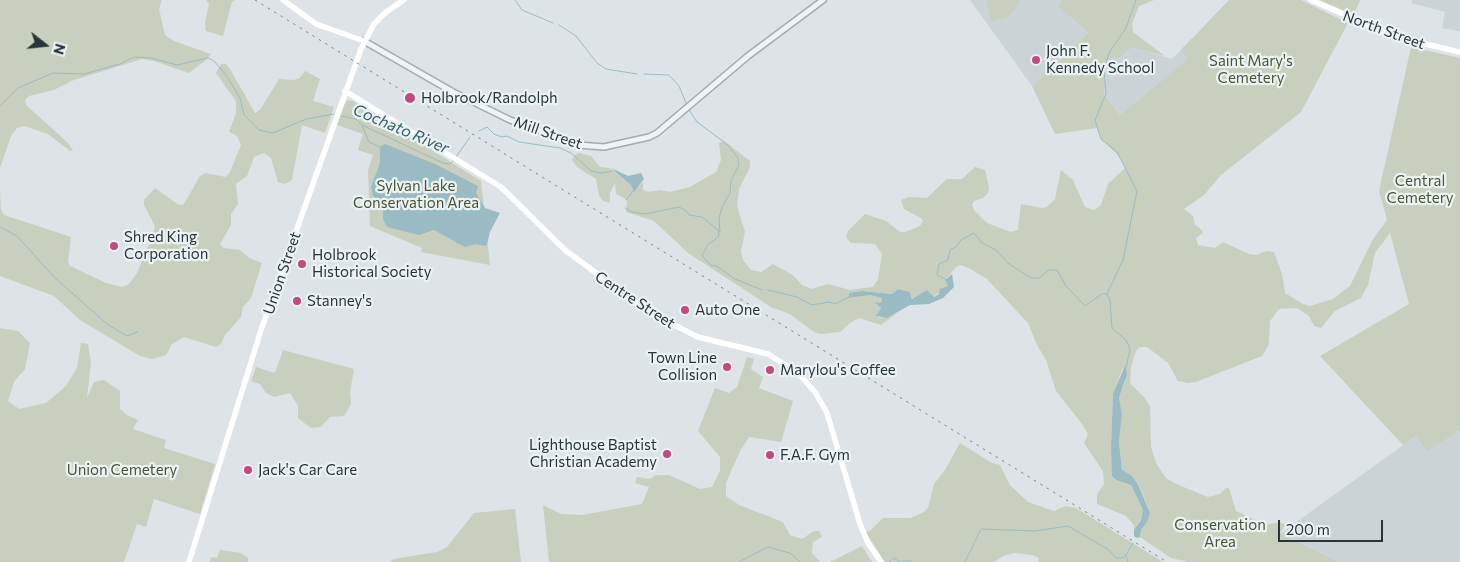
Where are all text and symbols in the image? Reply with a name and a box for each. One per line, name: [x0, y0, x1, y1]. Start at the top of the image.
street label: North Street: [1340, 7, 1428, 53]
north arrow: [20, 20, 70, 70]
text: N: [50, 42, 70, 57]
place label: John F. Kennedy School: [1046, 42, 1154, 77]
park label: Saint Mary's Cemetery: [1209, 52, 1293, 87]
marker: John F. Kennedy School: [1030, 54, 1042, 66]
place label: Holbrook/Randolph: [421, 89, 558, 107]
marker: Holbrook/Randolph: [403, 91, 417, 105]
water label: Cochato River: [350, 100, 452, 158]
street label: Mill Street: [511, 113, 585, 153]
park label: Central Cemetery: [1387, 172, 1453, 207]
park label: Sylvan Lake Conservation Area: [353, 177, 479, 212]
place label: Shred King Corporation: [124, 228, 208, 263]
street label: Union Street: [259, 229, 305, 317]
marker: Shred King Corporation: [108, 240, 120, 252]
place label: Holbrook Historical Society: [312, 246, 431, 281]
marker: Holbrook Historical Society: [296, 258, 308, 270]
street label: Centre Street: [592, 267, 678, 333]
place label: Stanney's: [307, 292, 372, 310]
marker: Stanney's: [291, 295, 303, 307]
place label: Auto One: [695, 301, 760, 319]
marker: Auto One: [679, 304, 691, 316]
place label: Town Line Collision: [647, 349, 717, 384]
marker: Town Line Collision: [721, 361, 733, 373]
place label: Marylou's Coffee: [780, 361, 896, 379]
marker: Marylou's Coffee: [764, 364, 776, 376]
place label: Lighthouse Baptist Christian Academy: [529, 436, 657, 471]
place label: F.A.F. Gym: [780, 446, 850, 464]
marker: Lighthouse Baptist Christian Academy: [661, 448, 673, 460]
marker: F.A.F. Gym: [764, 449, 776, 461]
park label: Union Cemetery: [67, 461, 177, 479]
place label: Jack's Car Care: [258, 461, 357, 479]
marker: Jack's Car Care: [242, 464, 254, 476]
scale bar: [1280, 510, 1385, 542]
park label: Conservation Area: [1174, 516, 1266, 551]
text: 200 m: [1286, 520, 1330, 538]

